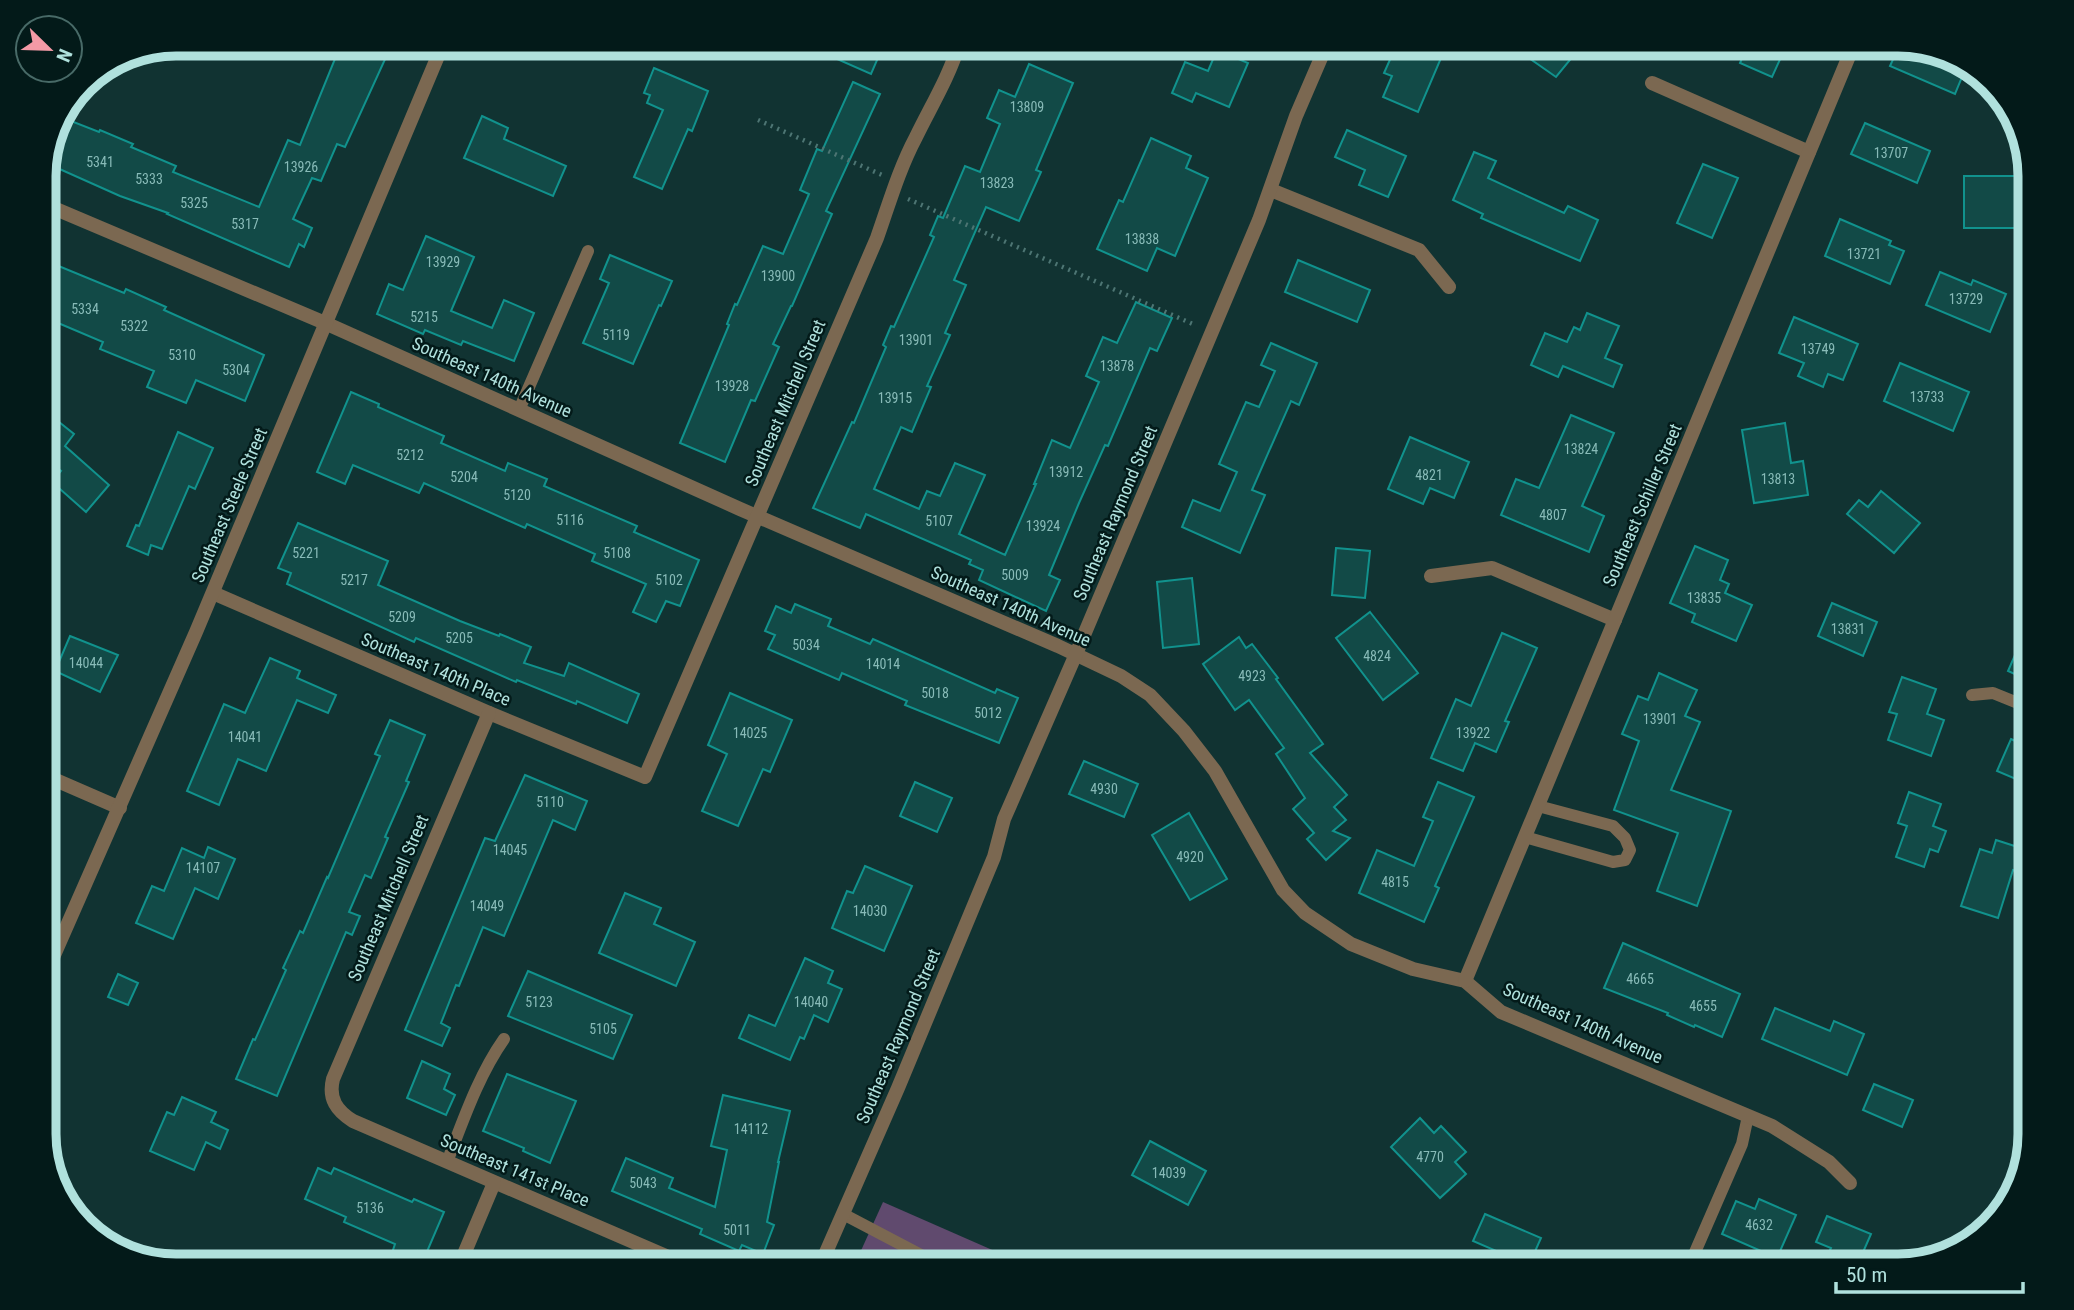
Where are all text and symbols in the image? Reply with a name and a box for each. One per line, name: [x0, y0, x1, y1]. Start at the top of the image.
north arrow: [14, 14, 84, 84]
text: N: [51, 46, 77, 65]
house number: 13809: [1010, 99, 1044, 115]
house number: 13707: [1874, 145, 1908, 161]
house number: 5341: [86, 154, 114, 170]
house number: 13926: [284, 159, 318, 175]
house number: 5333: [135, 171, 163, 187]
house number: 13823: [980, 175, 1014, 191]
house number: 5325: [180, 195, 208, 211]
house number: 5317: [231, 216, 259, 232]
house number: 13838: [1125, 231, 1159, 247]
house number: 13721: [1847, 246, 1881, 262]
house number: 13929: [426, 254, 460, 270]
house number: 13900: [761, 268, 795, 284]
house number: 13729: [1949, 291, 1983, 307]
house number: 5334: [71, 301, 99, 317]
house number: 5215: [410, 309, 438, 325]
street label: Southeast Mitchell Street: [740, 317, 830, 489]
house number: 5322: [120, 318, 148, 334]
house number: 5119: [602, 327, 630, 343]
street label: Southeast 140th Avenue: [409, 332, 575, 422]
house number: 13901: [899, 332, 933, 348]
house number: 13749: [1801, 341, 1835, 357]
house number: 5310: [168, 347, 196, 363]
house number: 13878: [1100, 358, 1134, 374]
house number: 5304: [222, 362, 250, 378]
house number: 13928: [715, 378, 749, 394]
house number: 13733: [1910, 389, 1944, 405]
house number: 13915: [878, 390, 912, 406]
street label: Southeast Schiller Street: [1598, 420, 1686, 590]
street label: Southeast Raymond Street: [1069, 422, 1161, 604]
street label: Southeast Steele Street: [187, 424, 271, 586]
house number: 13824: [1564, 441, 1598, 457]
house number: 5212: [396, 447, 424, 463]
house number: 13912: [1049, 464, 1083, 480]
house number: 4821: [1415, 467, 1443, 483]
house number: 5204: [450, 469, 478, 485]
house number: 13813: [1761, 471, 1795, 487]
house number: 5120: [503, 487, 531, 503]
house number: 4807: [1539, 507, 1567, 523]
house number: 5116: [556, 512, 584, 528]
house number: 5107: [925, 513, 953, 529]
house number: 13924: [1026, 518, 1060, 534]
house number: 5221: [292, 545, 320, 561]
house number: 5108: [603, 545, 631, 561]
street label: Southeast 140th Avenue: [928, 561, 1094, 651]
house number: 5009: [1001, 567, 1029, 583]
house number: 5217: [340, 572, 368, 588]
house number: 5102: [655, 572, 683, 588]
house number: 13835: [1687, 590, 1721, 606]
house number: 5209: [388, 609, 416, 625]
house number: 13831: [1831, 621, 1865, 637]
street label: Southeast 140th Place: [358, 628, 514, 710]
house number: 5205: [445, 630, 473, 646]
house number: 5034: [792, 637, 820, 653]
house number: 4824: [1363, 648, 1391, 664]
house number: 14044: [69, 655, 103, 671]
house number: 14014: [866, 656, 900, 672]
house number: 4923: [1238, 668, 1266, 684]
house number: 5018: [921, 685, 949, 701]
house number: 5012: [974, 705, 1002, 721]
house number: 13901: [1643, 711, 1677, 727]
house number: 14025: [733, 725, 767, 741]
house number: 13922: [1456, 725, 1490, 741]
house number: 14041: [228, 729, 262, 745]
house number: 4930: [1090, 781, 1118, 797]
house number: 5110: [536, 794, 564, 810]
street label: Southeast Mitchell Street: [343, 812, 433, 984]
house number: 14045: [493, 842, 527, 858]
house number: 4920: [1176, 849, 1204, 865]
house number: 14107: [186, 860, 220, 876]
house number: 4815: [1381, 874, 1409, 890]
house number: 14049: [470, 898, 504, 914]
house number: 14030: [853, 903, 887, 919]
street label: Southeast Raymond Street: [852, 945, 944, 1127]
house number: 4665: [1626, 971, 1654, 987]
street label: Southeast 140th Avenue: [1500, 978, 1666, 1068]
house number: 5123: [525, 994, 553, 1010]
house number: 14040: [794, 994, 828, 1010]
house number: 4655: [1689, 998, 1717, 1014]
house number: 5105: [589, 1021, 617, 1037]
house number: 14112: [734, 1121, 768, 1137]
street label: Southeast 141st Place: [437, 1129, 593, 1211]
house number: 4770: [1416, 1149, 1444, 1165]
house number: 14039: [1152, 1165, 1186, 1181]
house number: 5043: [629, 1175, 657, 1191]
house number: 5136: [356, 1200, 384, 1216]
house number: 4632: [1745, 1217, 1773, 1233]
house number: 5011: [723, 1222, 751, 1238]
scale bar: [1836, 1250, 2023, 1294]
text: 50 m: [1846, 1263, 1887, 1287]

